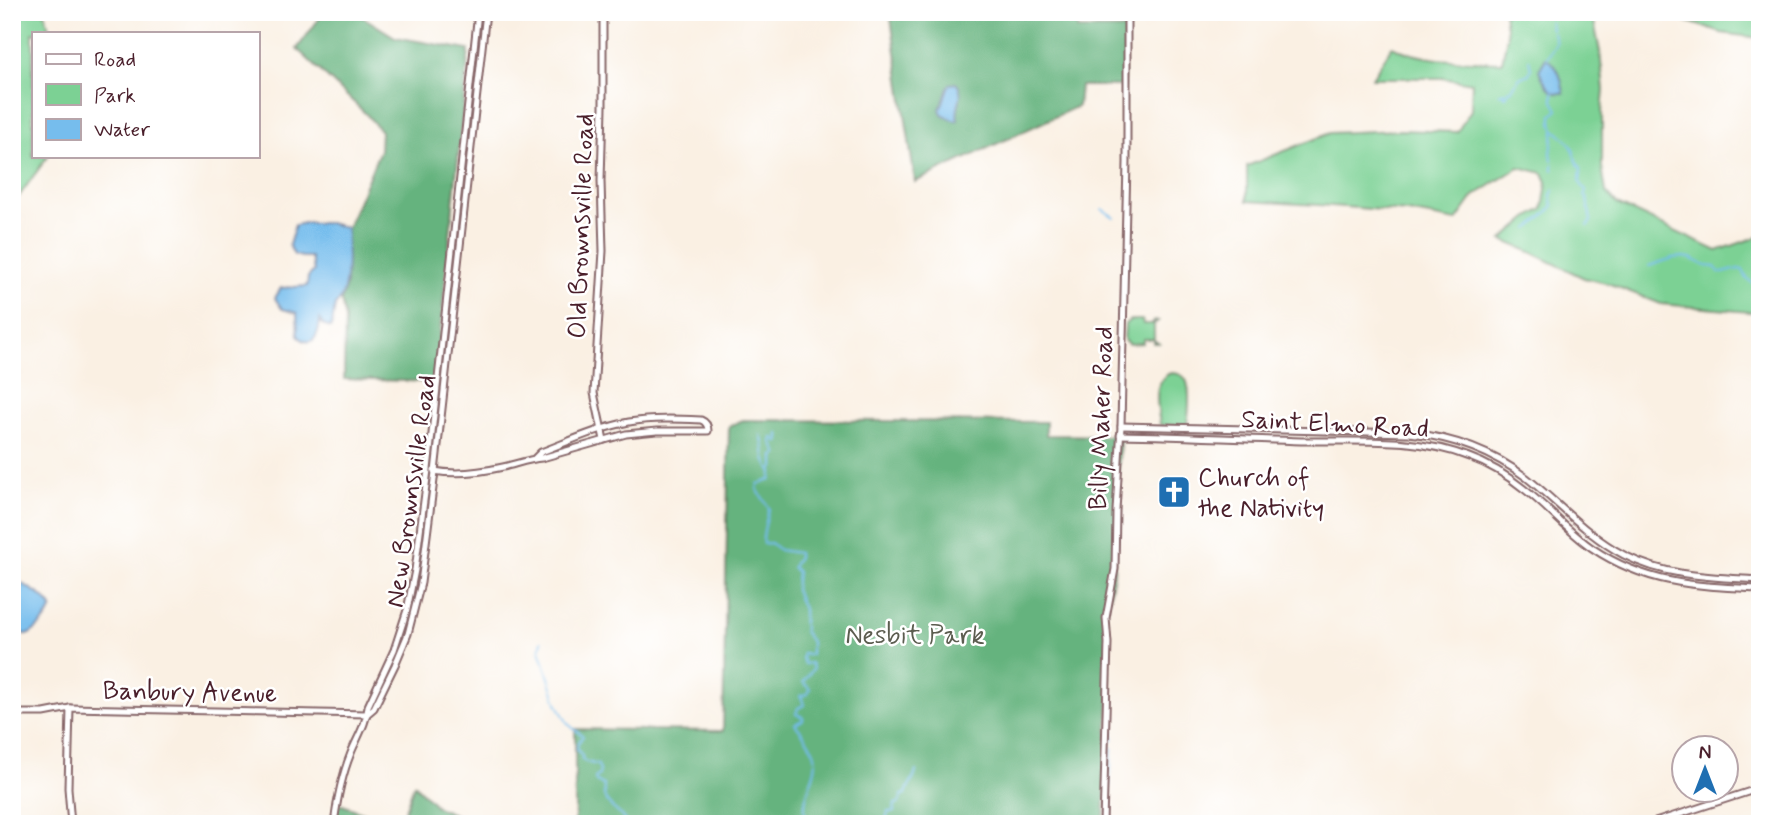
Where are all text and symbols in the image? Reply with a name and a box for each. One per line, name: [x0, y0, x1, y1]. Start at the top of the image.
legend: [32, 32, 259, 158]
text: Road: [94, 46, 136, 74]
text: Park: [94, 82, 136, 110]
street label: Old Brownsville Road: [561, 113, 603, 339]
text: Water: [94, 116, 150, 144]
street label: Billy Maher Road: [1082, 326, 1122, 510]
street label: New Brownsville Road: [379, 373, 445, 610]
street label: Saint Elmo Road: [1240, 403, 1430, 447]
place label: Church of the Nativity: [1198, 462, 1324, 526]
church icon: Church of the Nativity: [1155, 473, 1193, 511]
park label: Nesbit Park: [845, 619, 985, 653]
street label: Banbury Avenue: [102, 674, 278, 712]
north arrow: [1670, 734, 1740, 804]
text: N: [1699, 741, 1711, 766]

